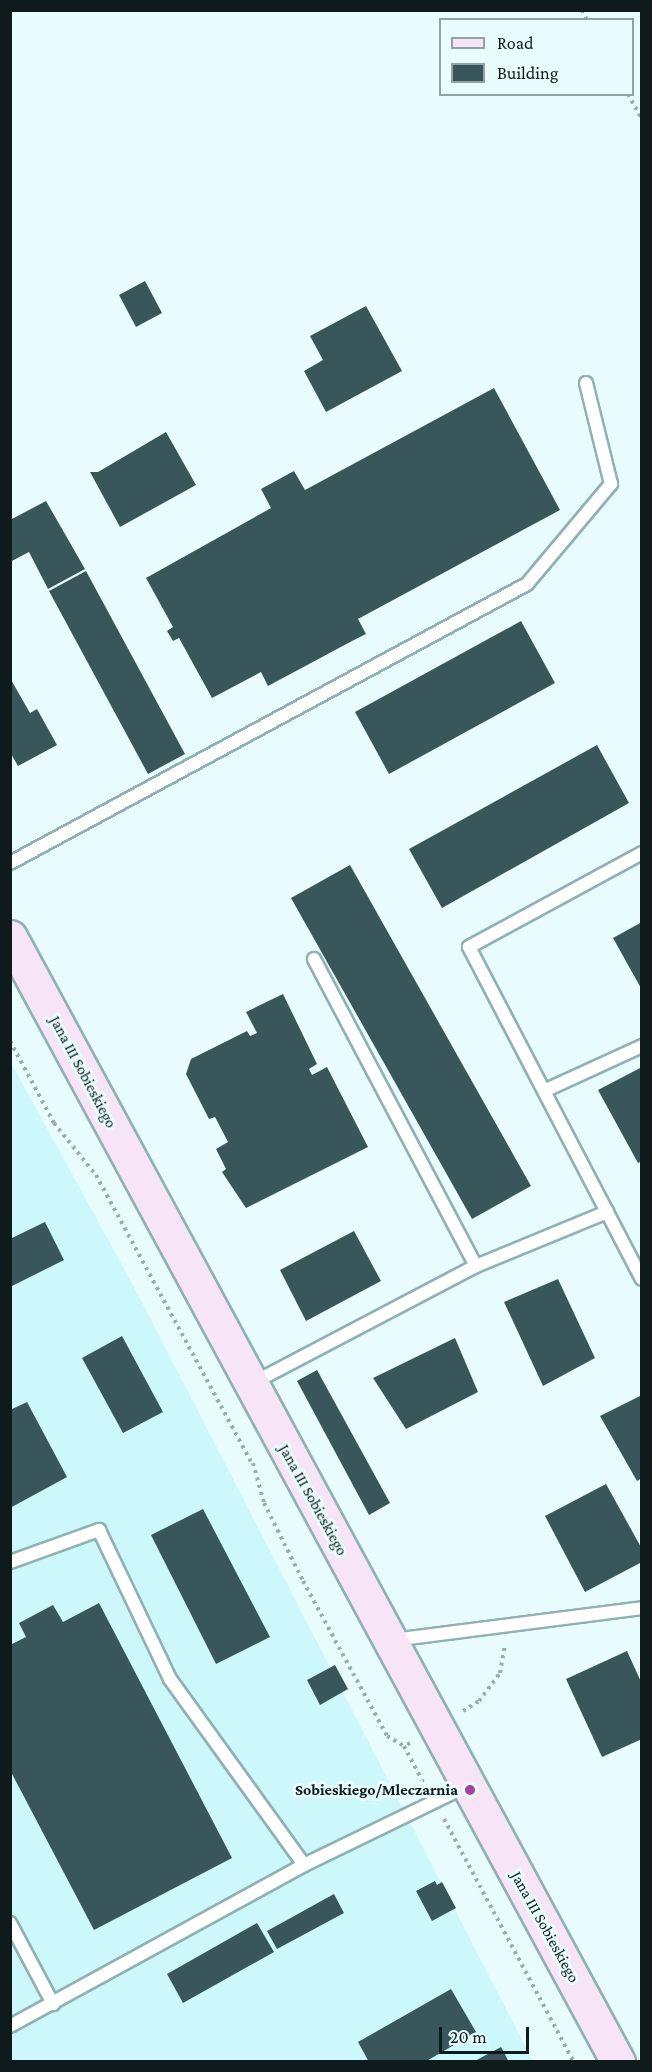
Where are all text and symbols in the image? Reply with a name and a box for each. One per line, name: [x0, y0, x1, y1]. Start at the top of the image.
legend: [439, 18, 634, 96]
text: Road: [497, 33, 534, 53]
text: Building: [497, 63, 558, 83]
street label: Jana III Sobieskiego: [45, 1013, 121, 1131]
street label: Jana III Sobieskiego: [274, 1441, 352, 1559]
place label: Sobieskiego/Mleczarnia: [295, 1780, 458, 1800]
marker: Sobieskiego/Mleczarnia: [463, 1783, 477, 1797]
street label: Jana III Sobieskiego: [506, 1868, 584, 1986]
scale bar: [442, 2015, 532, 2053]
text: 20 m: [450, 2027, 487, 2047]

